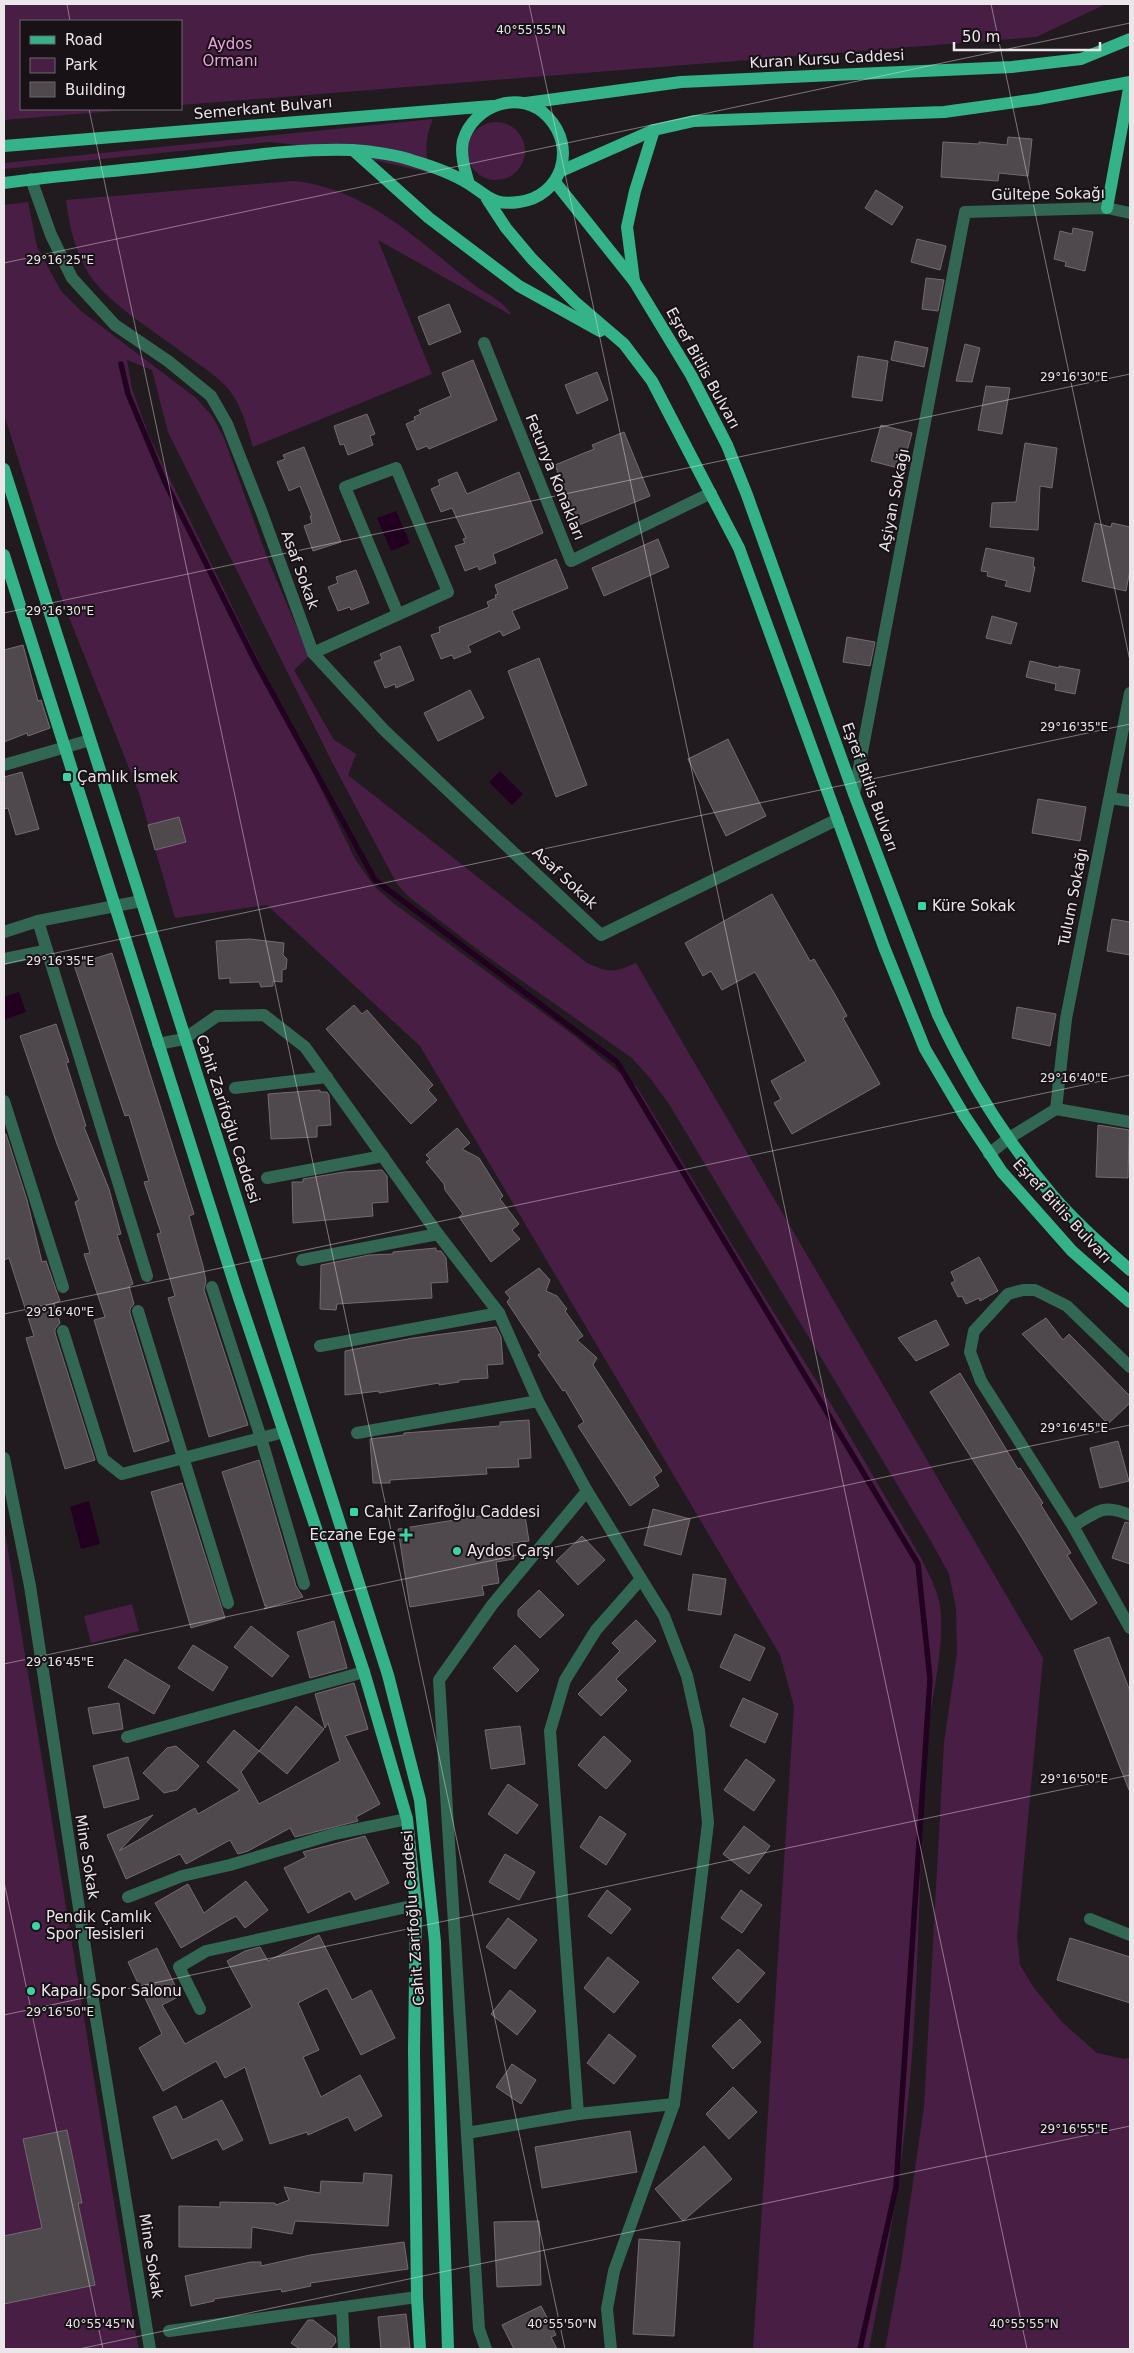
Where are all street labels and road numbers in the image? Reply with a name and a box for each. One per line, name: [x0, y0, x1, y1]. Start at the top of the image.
street label: Kuran Kursu Caddesi: [749, 46, 905, 72]
street label: Semerkant Bulvarı: [193, 93, 333, 123]
street label: Gültepe Sokağı: [991, 184, 1105, 204]
street label: Eşref Bitlis Bulvarı: [662, 304, 744, 432]
street label: Fetunya Konakları: [522, 411, 588, 543]
street label: Aşiyan Sokağı: [875, 447, 913, 553]
street label: Asaf Sokak: [277, 528, 323, 612]
street label: Eşref Bitlis Bulvarı: [838, 720, 902, 854]
street label: Asaf Sokak: [529, 843, 601, 913]
street label: Tulum Sokağı: [1054, 846, 1091, 949]
street label: Cahit Zarifoğlu Caddesi: [192, 1032, 264, 1206]
street label: Eşref Bitlis Bulvarı: [1009, 1155, 1115, 1267]
street label: Mine Sokak: [71, 1813, 103, 1901]
street label: Cahit Zarifoğlu Caddesi: [398, 1830, 428, 2006]
street label: Mine Sokak: [135, 2212, 167, 2300]

